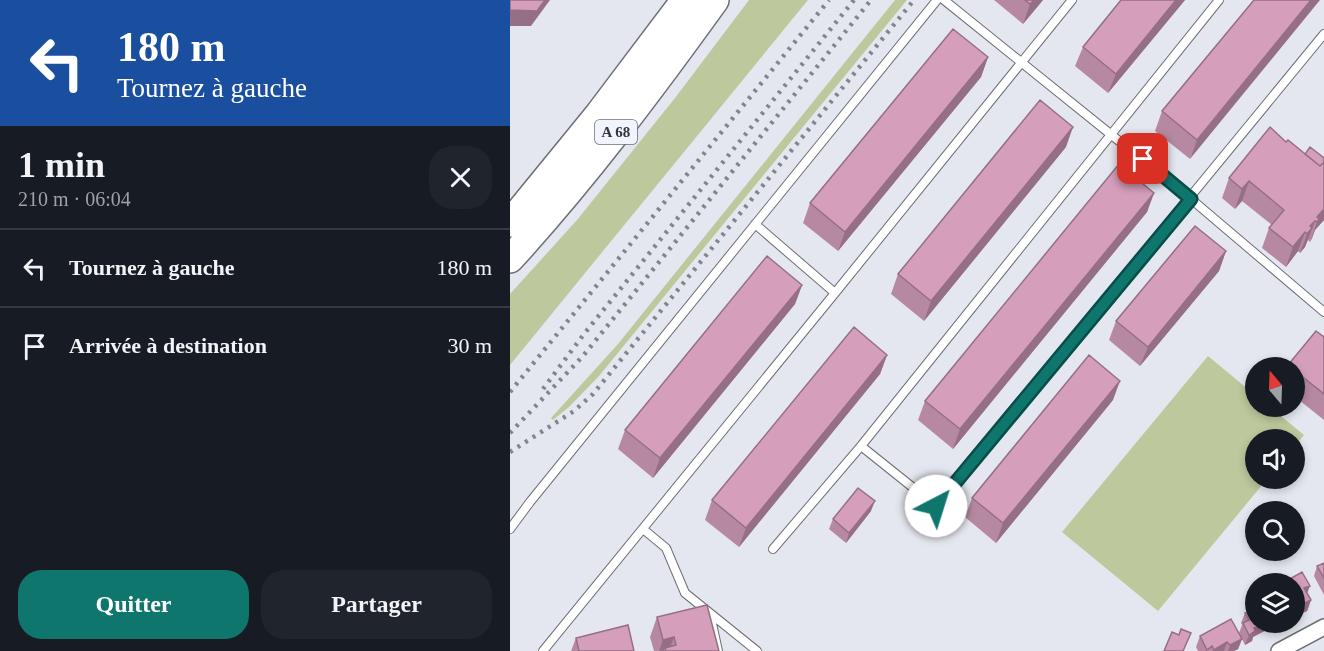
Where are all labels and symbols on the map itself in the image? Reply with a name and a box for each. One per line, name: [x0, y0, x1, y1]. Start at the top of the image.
road number: A 68: [595, 120, 637, 144]
pin: [1117, 133, 1168, 184]
north arrow: [1245, 357, 1305, 417]
position arrow: [904, 474, 968, 538]

